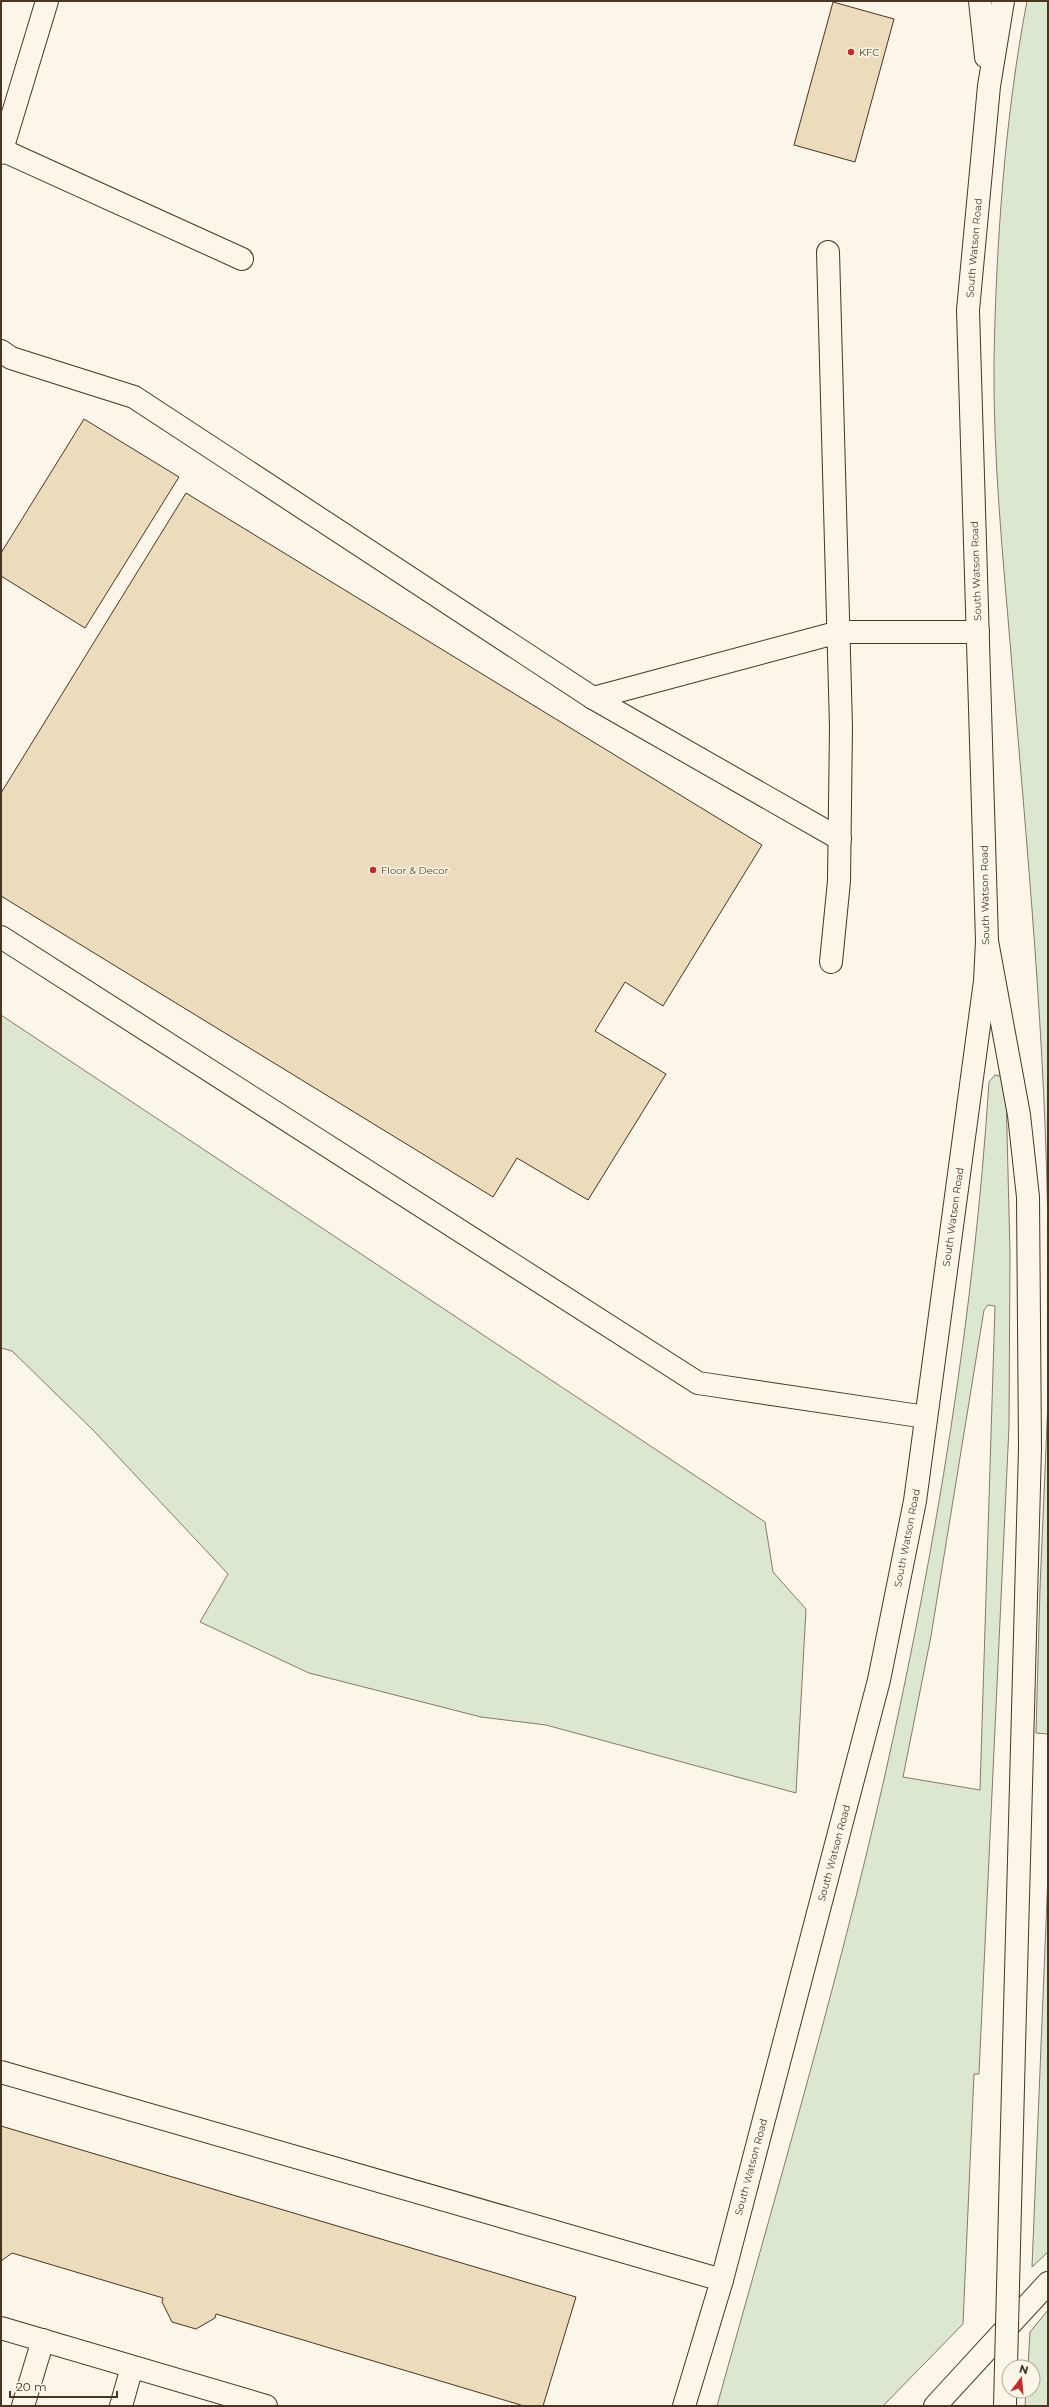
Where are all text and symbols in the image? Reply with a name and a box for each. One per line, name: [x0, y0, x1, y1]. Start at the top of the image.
place label: KFC: [859, 46, 879, 59]
marker: KFC: [846, 47, 856, 57]
street label: South Watson Road: [963, 198, 985, 298]
street label: South Watson Road: [968, 521, 984, 621]
street label: South Watson Road: [978, 845, 992, 945]
place label: Floor & Decor: [381, 864, 449, 877]
marker: Floor & Decor: [368, 865, 378, 875]
street label: South Watson Road: [940, 1167, 966, 1267]
street label: South Watson Road: [891, 1488, 923, 1588]
street label: South Watson Road: [815, 1803, 853, 1903]
street label: South Watson Road: [732, 2117, 770, 2217]
north arrow: [1001, 2359, 1041, 2399]
text: N: [1018, 2361, 1030, 2377]
scale bar: [10, 2373, 117, 2399]
text: 20 m: [16, 2379, 47, 2394]

